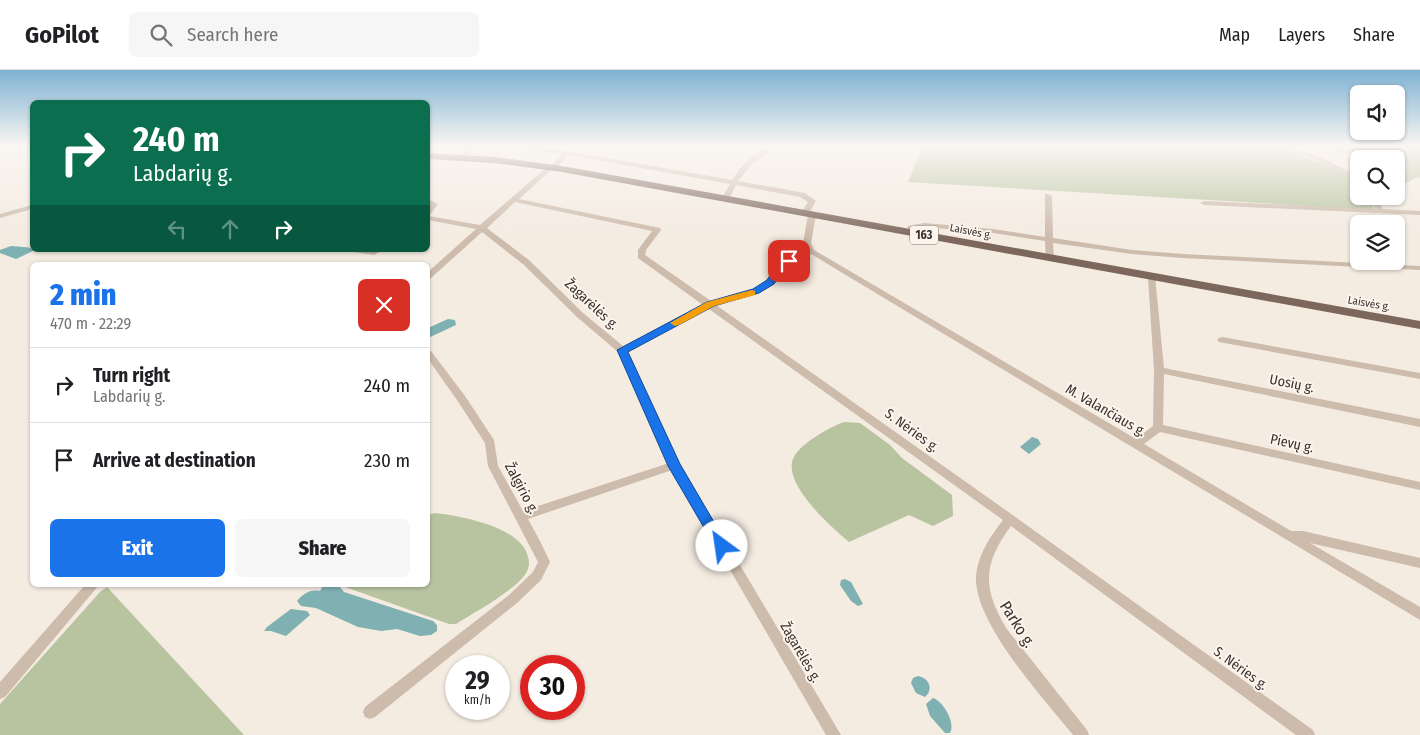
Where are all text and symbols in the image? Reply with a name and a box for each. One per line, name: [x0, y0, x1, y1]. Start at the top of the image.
search box: [129, 12, 479, 57]
text: GoPilot: [25, 21, 99, 49]
icon: search: [147, 21, 175, 49]
text: Search here: [187, 23, 279, 46]
text: Map: [1219, 24, 1250, 46]
text: Layers: [1278, 24, 1325, 46]
text: Share: [1353, 24, 1395, 46]
map controls: [1350, 85, 1405, 270]
button: sound: [1350, 85, 1405, 140]
text: 240 m: [133, 118, 220, 160]
icon: right: [50, 120, 115, 185]
button: search: [1350, 150, 1405, 205]
text: Labdarių g.: [133, 160, 233, 187]
icon: left: [163, 215, 191, 243]
icon: ahead: [216, 215, 244, 243]
icon: right: [269, 215, 297, 243]
button: layers: [1350, 215, 1405, 270]
street label: Laisvės g.: [949, 221, 993, 242]
road number: 163: [910, 226, 938, 244]
pin: [768, 240, 810, 282]
icon: arrive: [775, 247, 803, 275]
street label: Žagarėlės g.: [561, 275, 623, 333]
text: 2 min: [50, 277, 116, 313]
button: close: [358, 279, 410, 331]
street label: Laisvės g.: [1347, 293, 1391, 314]
text: 470 m · 22:29: [50, 314, 131, 333]
text: Turn right: [93, 364, 170, 387]
icon: right: [50, 371, 78, 399]
street label: Uosių g.: [1268, 371, 1316, 396]
text: 240 m: [364, 374, 410, 397]
street label: M. Valančiaus g.: [1063, 381, 1149, 440]
text: Labdarių g.: [93, 387, 165, 406]
street label: S. Nėries g.: [881, 405, 942, 456]
street label: Pievų g.: [1269, 431, 1315, 456]
icon: arrive: [50, 446, 78, 474]
text: Arrive at destination: [93, 449, 256, 472]
text: 230 m: [364, 449, 410, 472]
street label: Žalgirio g.: [501, 459, 543, 517]
button: Exit: [50, 519, 225, 577]
button: Share: [235, 519, 410, 577]
position arrow: [695, 519, 747, 571]
street label: Parko g.: [996, 597, 1039, 651]
street label: Žagarėlės g.: [776, 618, 826, 686]
street label: S. Nėries g.: [1210, 643, 1271, 694]
speed limit sign: 30: [520, 655, 585, 720]
text: 29: [465, 666, 490, 696]
text: km/h: [464, 693, 491, 707]

